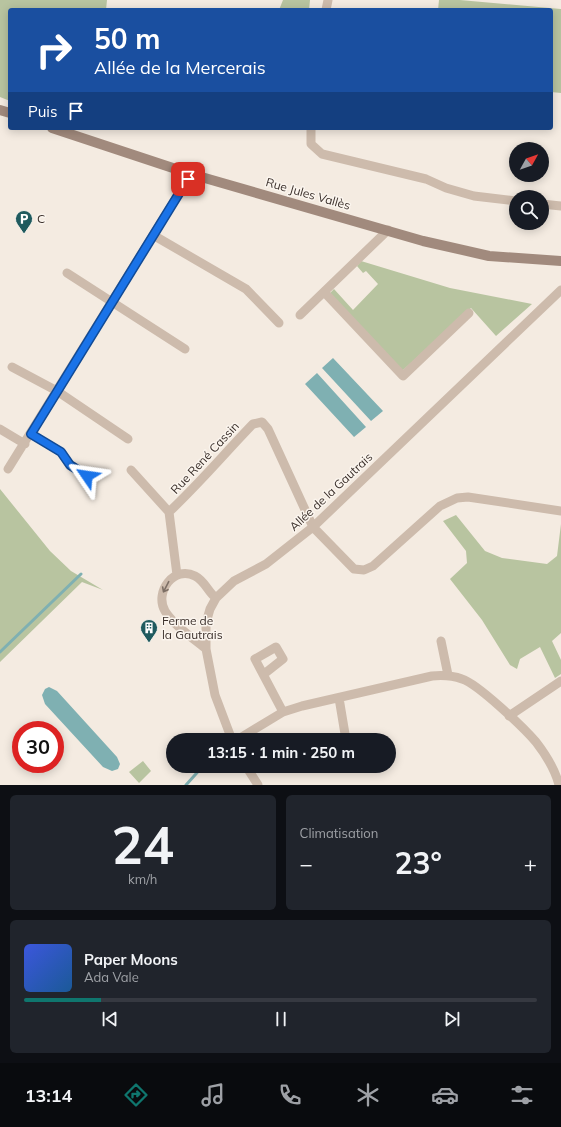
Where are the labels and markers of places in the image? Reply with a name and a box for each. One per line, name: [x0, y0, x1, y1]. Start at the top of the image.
pin: [171, 162, 205, 196]
parking icon: C: [14, 209, 34, 234]
place label: C: [37, 211, 45, 226]
place label: Ferme de la Gautrais: [162, 613, 223, 642]
building icon: Ferme de la Gautrais: [139, 618, 159, 643]

